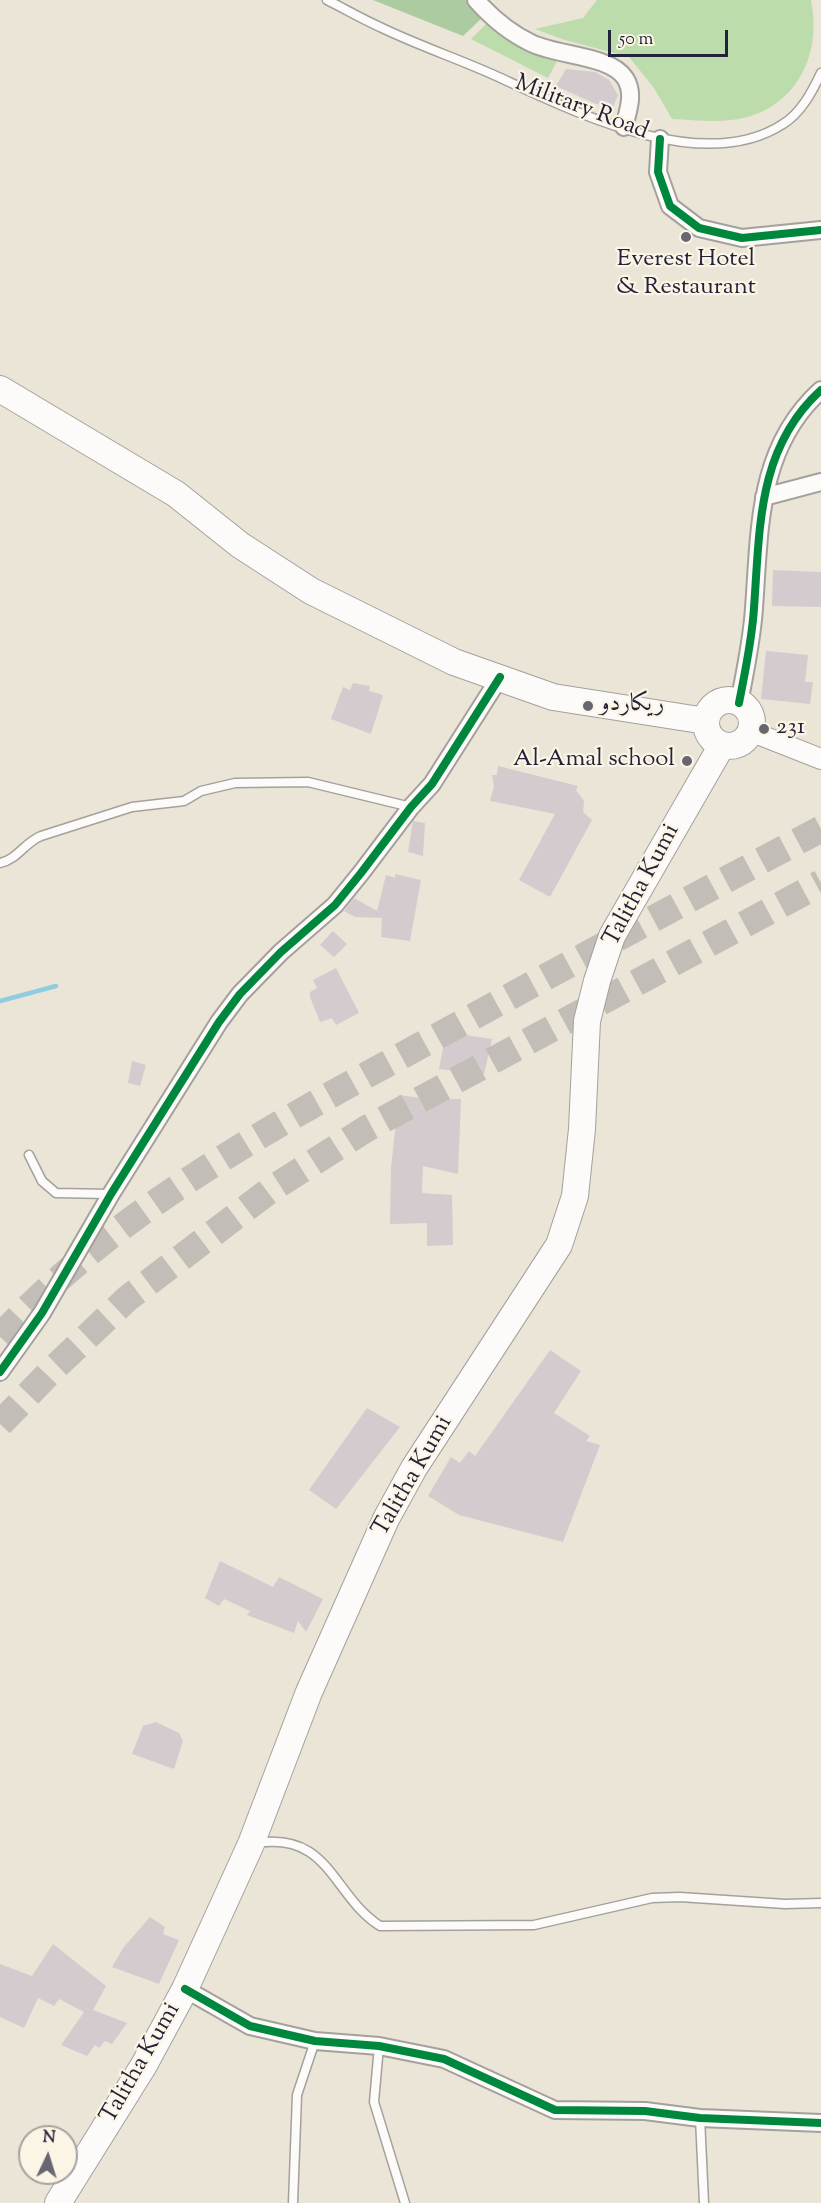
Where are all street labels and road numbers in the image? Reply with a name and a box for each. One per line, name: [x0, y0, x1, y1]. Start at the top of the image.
street label: Military Road: [510, 70, 652, 148]
street label: Talitha Kumi: [599, 820, 687, 952]
street label: Talitha Kumi: [368, 1411, 460, 1543]
street label: Talitha Kumi: [96, 1998, 188, 2130]

